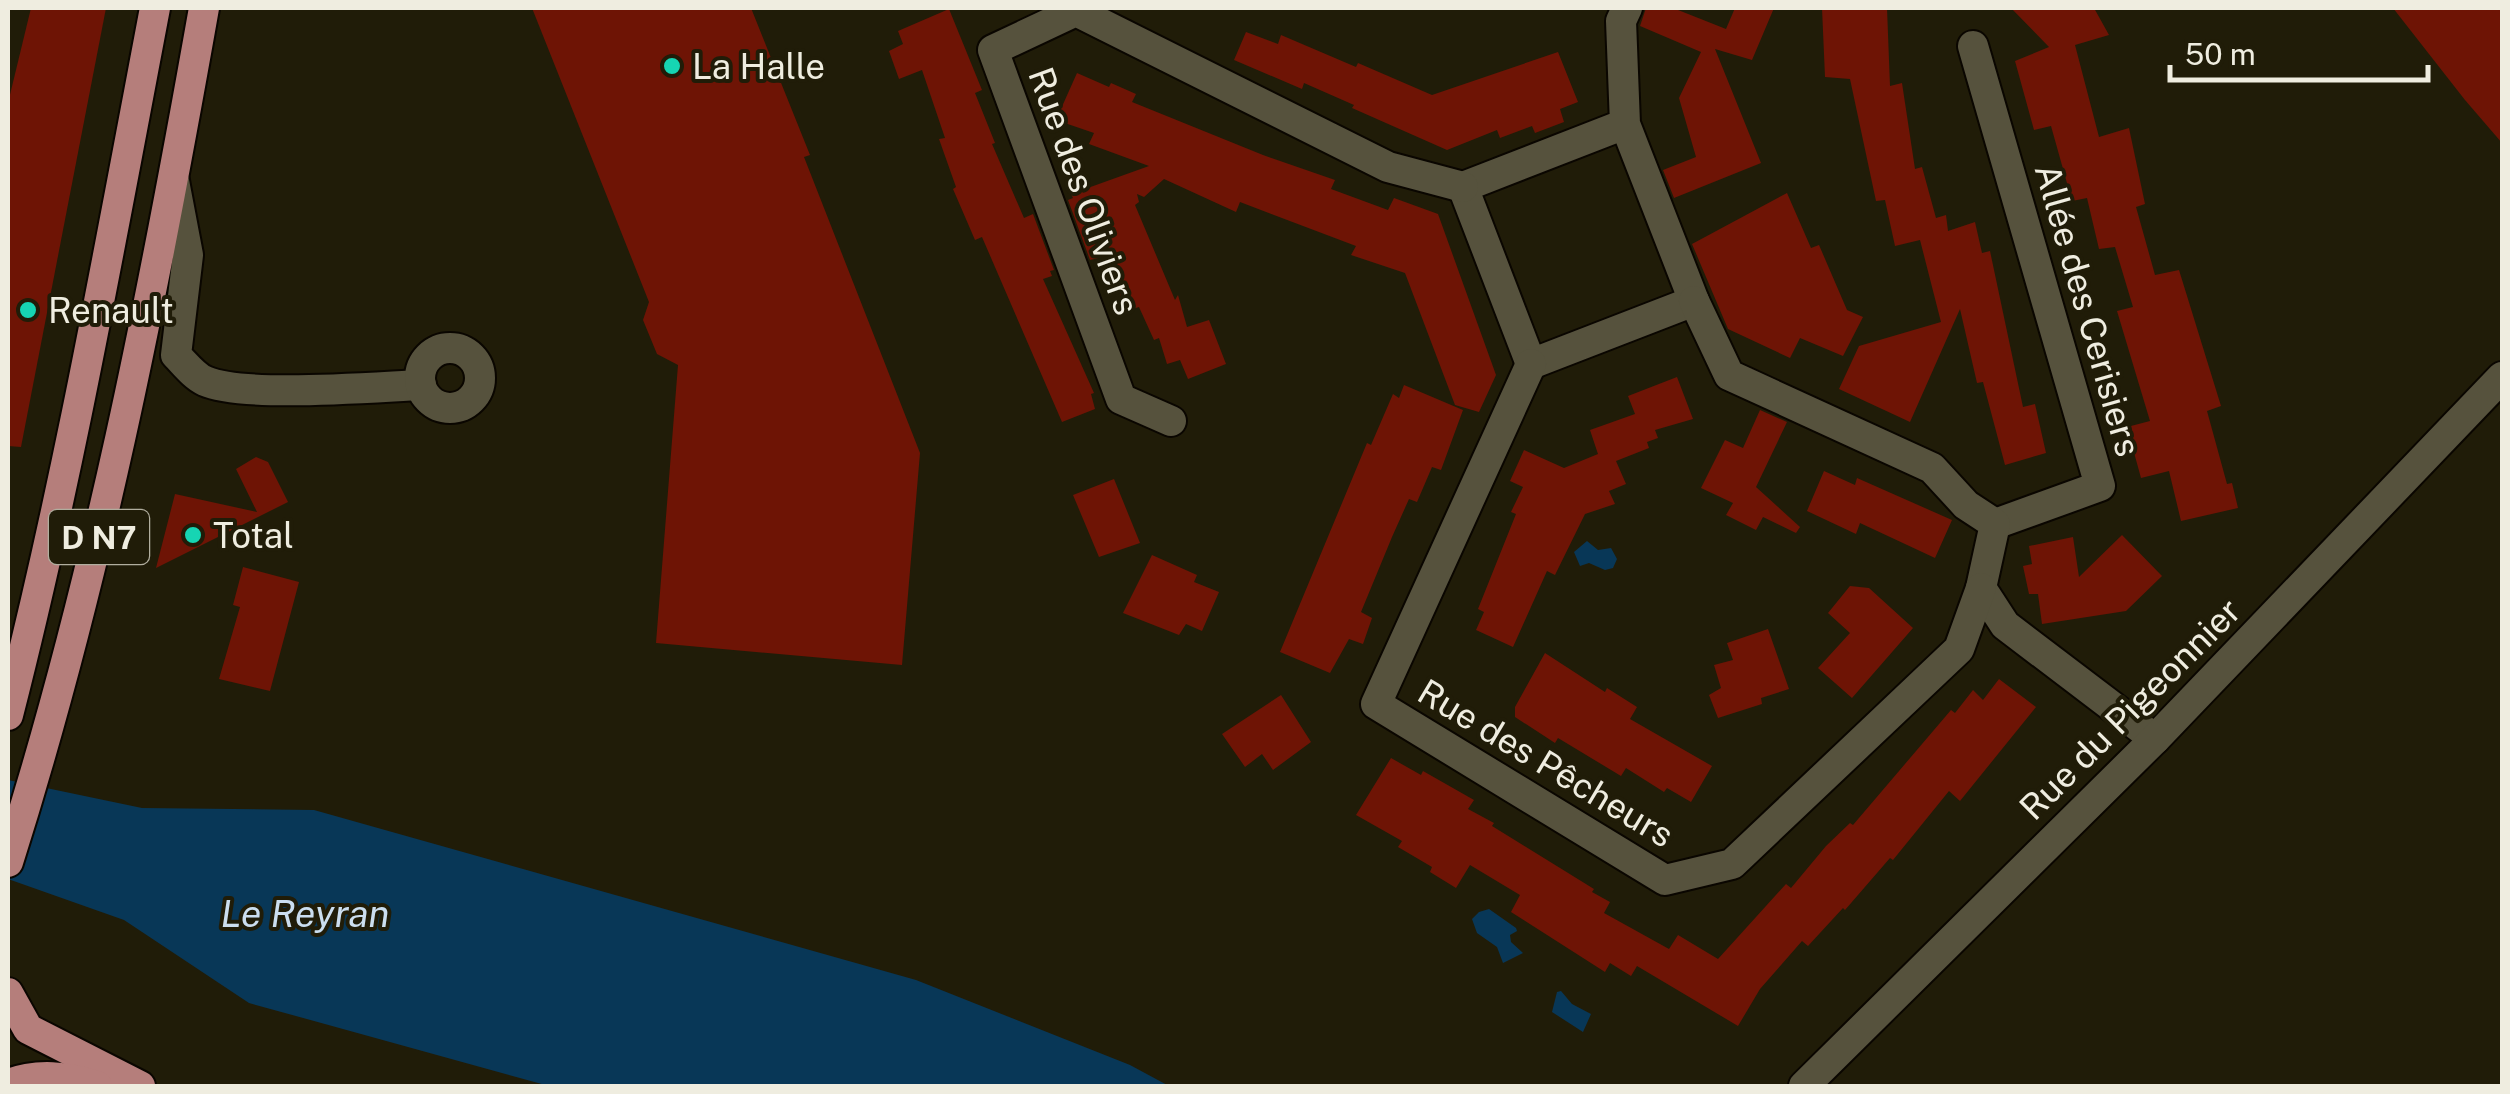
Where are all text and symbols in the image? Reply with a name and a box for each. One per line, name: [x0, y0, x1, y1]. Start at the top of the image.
scale bar: [2170, 20, 2428, 82]
text: 50 m: [2185, 36, 2256, 72]
place label: La Halle: [692, 46, 825, 87]
marker: La Halle: [661, 55, 683, 77]
street label: Rue des Oliviers: [1020, 62, 1148, 320]
street label: Allée des Cerisiers: [2027, 159, 2149, 461]
place label: Renault: [48, 290, 174, 331]
marker: Renault: [17, 299, 39, 321]
road number: D N7: [49, 510, 149, 564]
place label: Total: [213, 515, 294, 556]
marker: Total: [182, 524, 204, 546]
street label: Rue du Pigeonnier: [2011, 590, 2249, 828]
street label: Rue des Pêcheurs: [1411, 671, 1681, 855]
water label: Le Reyran: [220, 891, 390, 936]

